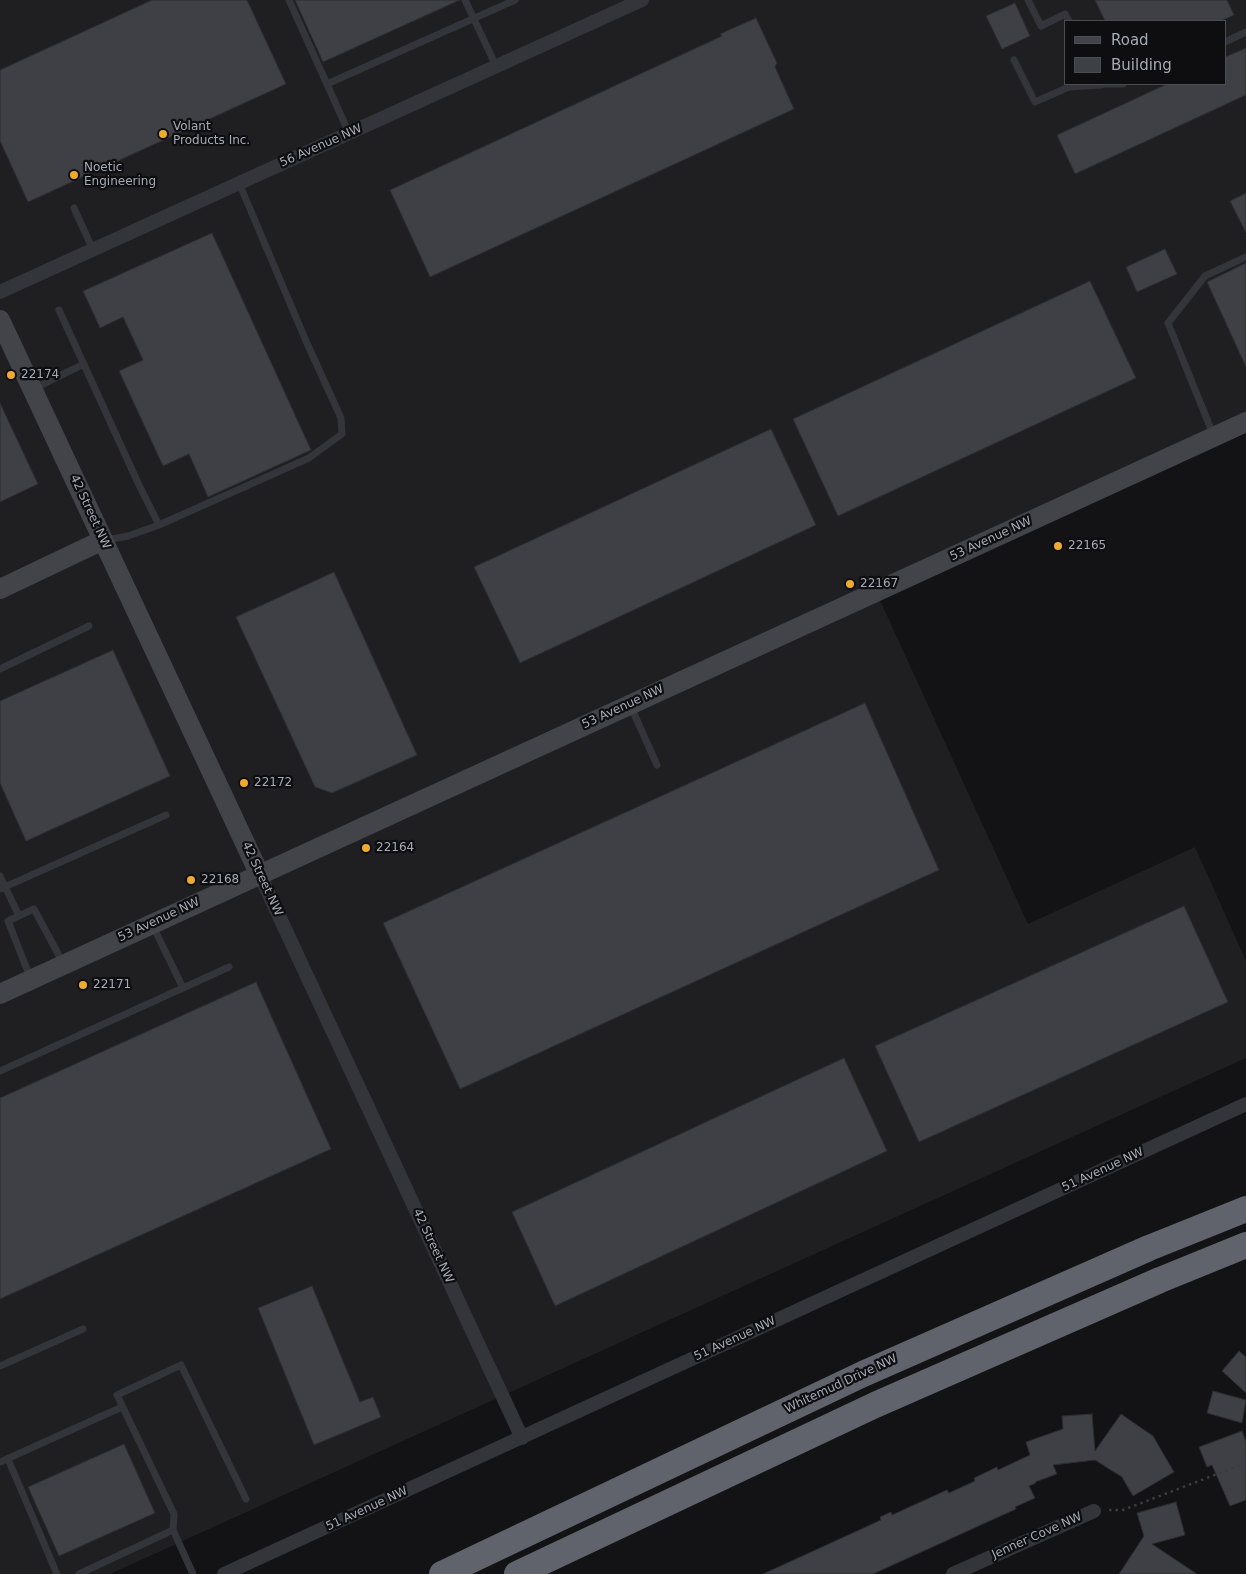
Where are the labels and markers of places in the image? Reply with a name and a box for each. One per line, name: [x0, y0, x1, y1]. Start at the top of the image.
place label: Volant Products Inc.: [173, 120, 250, 148]
marker: Volant Products Inc.: [157, 128, 169, 140]
place label: Noetic Engineering: [84, 161, 156, 189]
marker: Noetic Engineering: [68, 169, 80, 181]
place label: 22174: [21, 368, 59, 382]
marker: 22174: [5, 369, 17, 381]
place label: 22165: [1068, 539, 1106, 553]
marker: 22165: [1052, 540, 1064, 552]
place label: 22167: [860, 577, 898, 591]
marker: 22167: [844, 578, 856, 590]
place label: 22172: [254, 776, 292, 790]
marker: 22172: [238, 777, 250, 789]
place label: 22164: [376, 841, 414, 855]
marker: 22164: [360, 842, 372, 854]
place label: 22168: [201, 873, 239, 887]
marker: 22168: [185, 874, 197, 886]
place label: 22171: [93, 978, 131, 992]
marker: 22171: [77, 979, 89, 991]

